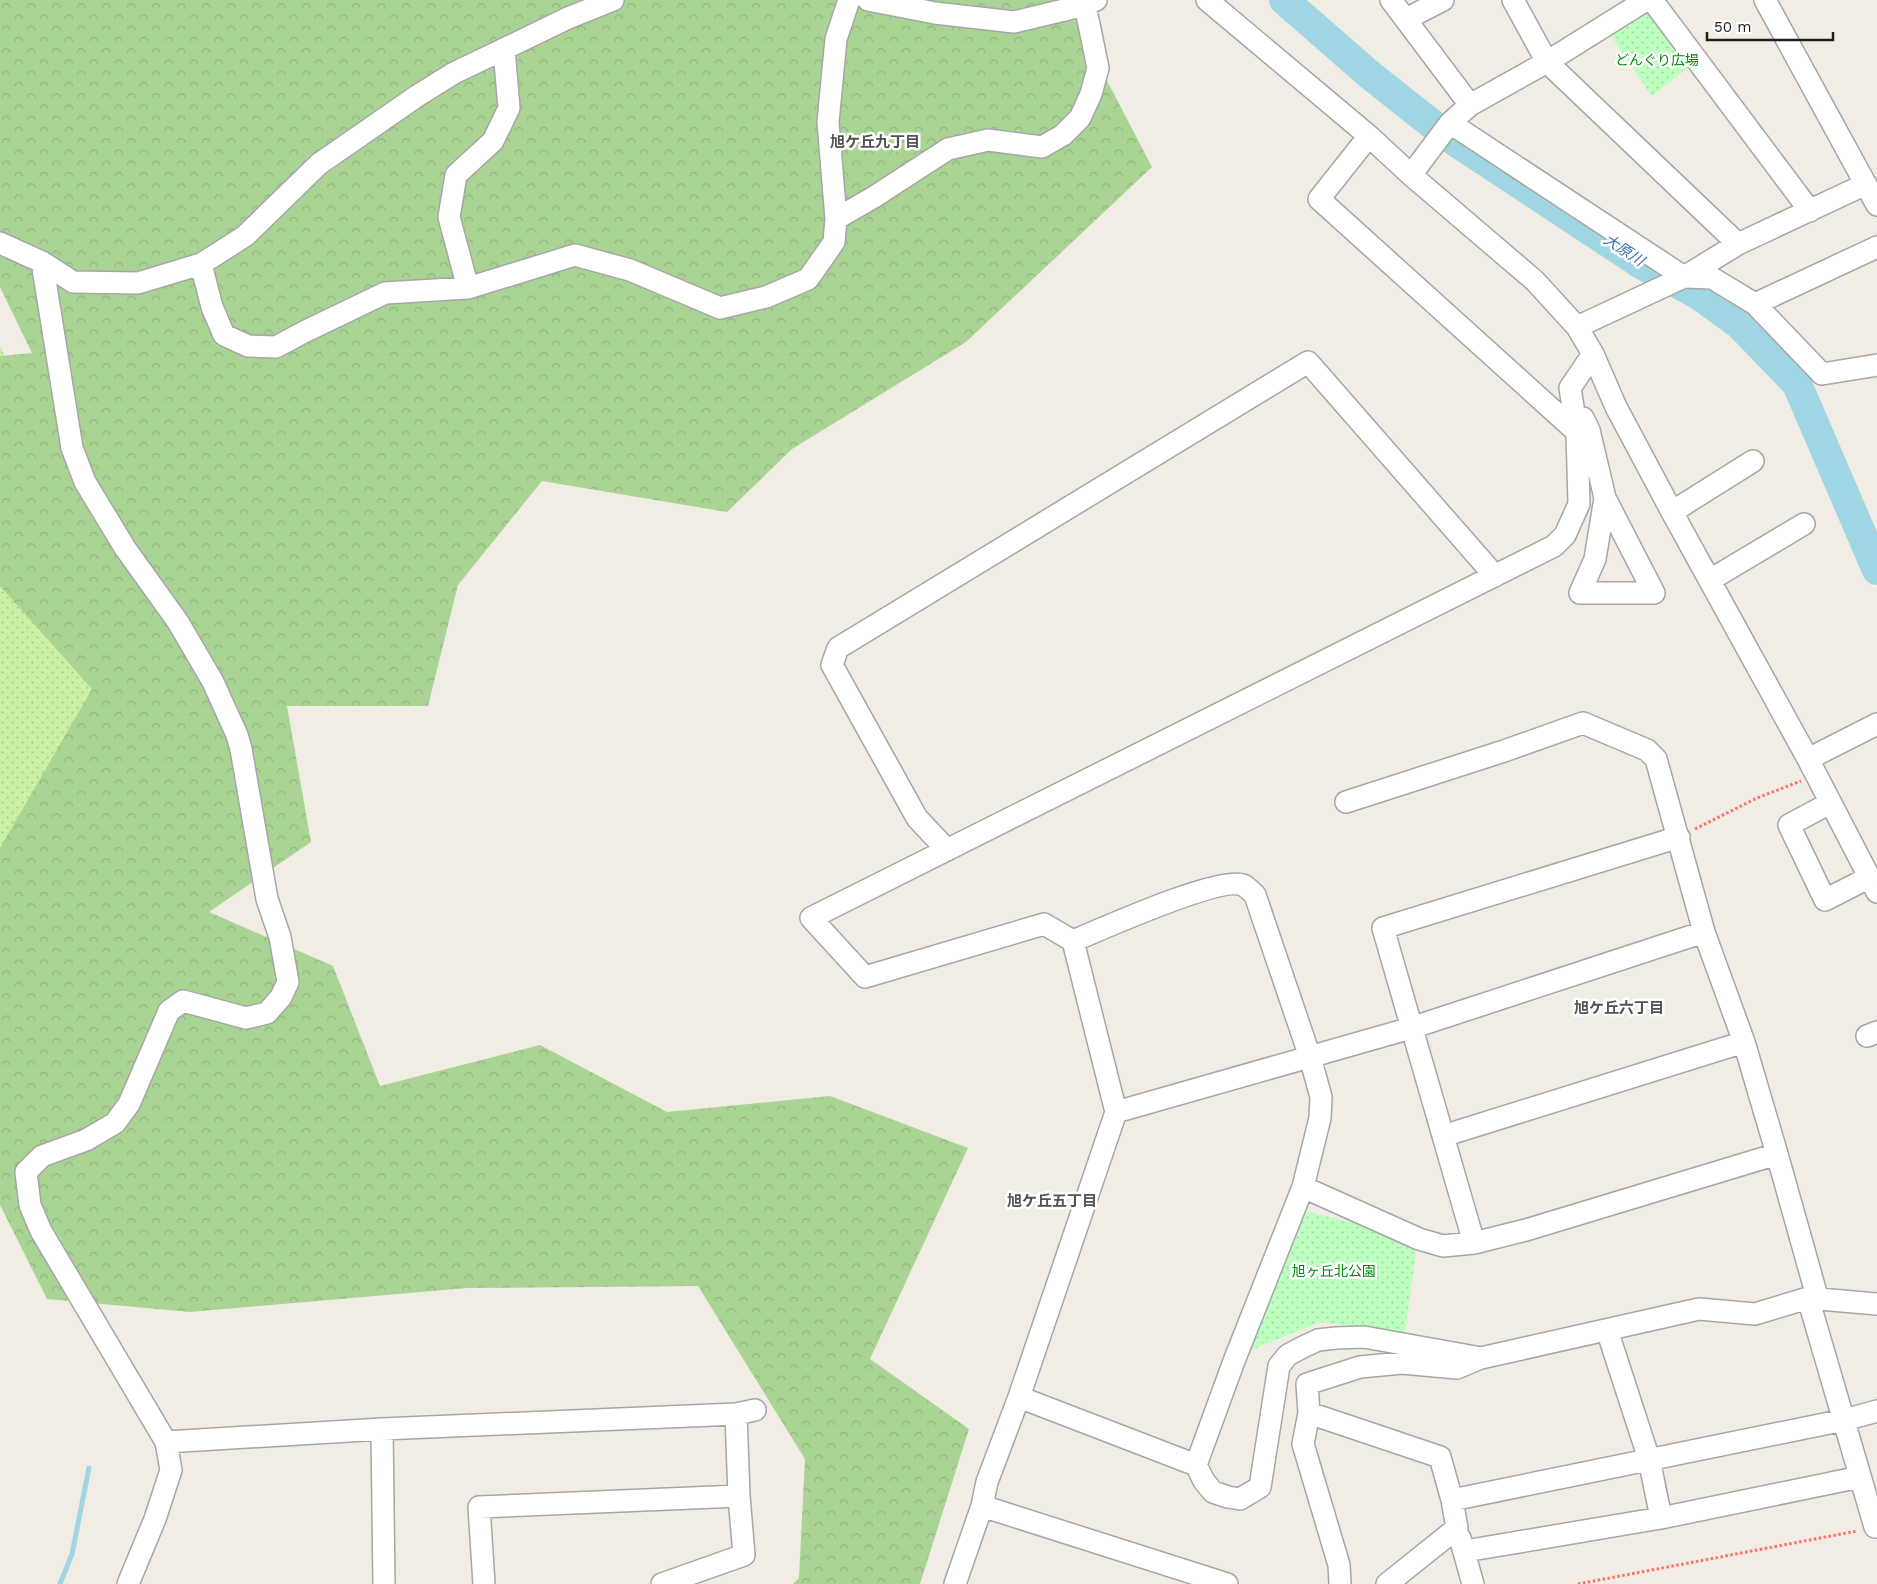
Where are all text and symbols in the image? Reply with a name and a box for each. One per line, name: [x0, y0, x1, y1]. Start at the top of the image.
scale bar: [1707, 10, 1833, 42]
text: 50 m: [1714, 18, 1751, 36]
park label: どんぐり広場: [1615, 52, 1699, 68]
district label: 旭ケ丘九丁目: [830, 133, 920, 151]
water label: 大原川: [1600, 230, 1649, 271]
district label: 旭ケ丘六丁目: [1574, 999, 1664, 1017]
district label: 旭ケ丘五丁目: [1007, 1192, 1097, 1210]
park label: 旭ヶ丘北公園: [1292, 1263, 1376, 1279]

